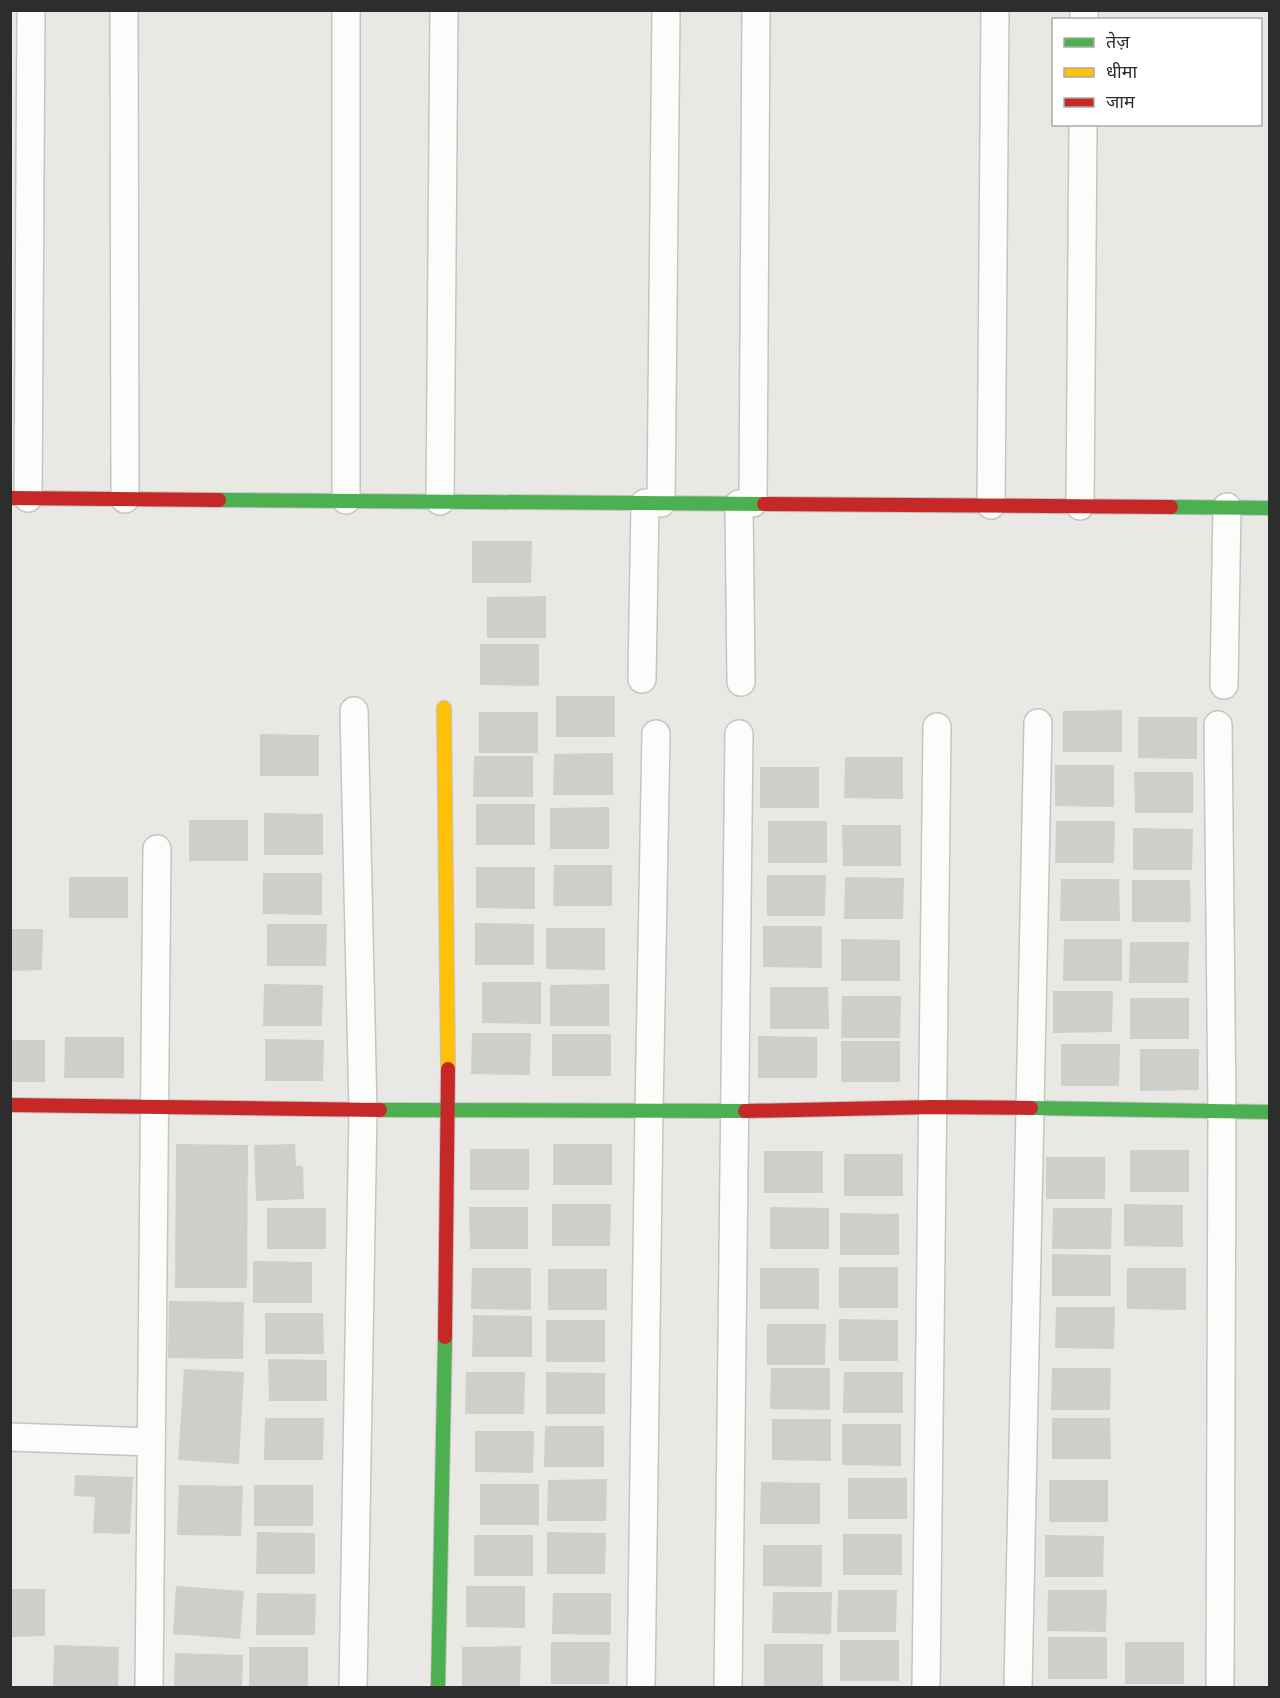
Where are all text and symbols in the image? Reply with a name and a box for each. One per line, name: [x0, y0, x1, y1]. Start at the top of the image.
legend: [1052, 18, 1262, 126]
text: तेज़: [1106, 31, 1130, 53]
text: धीमा: [1106, 61, 1137, 83]
text: जाम: [1106, 91, 1136, 113]

